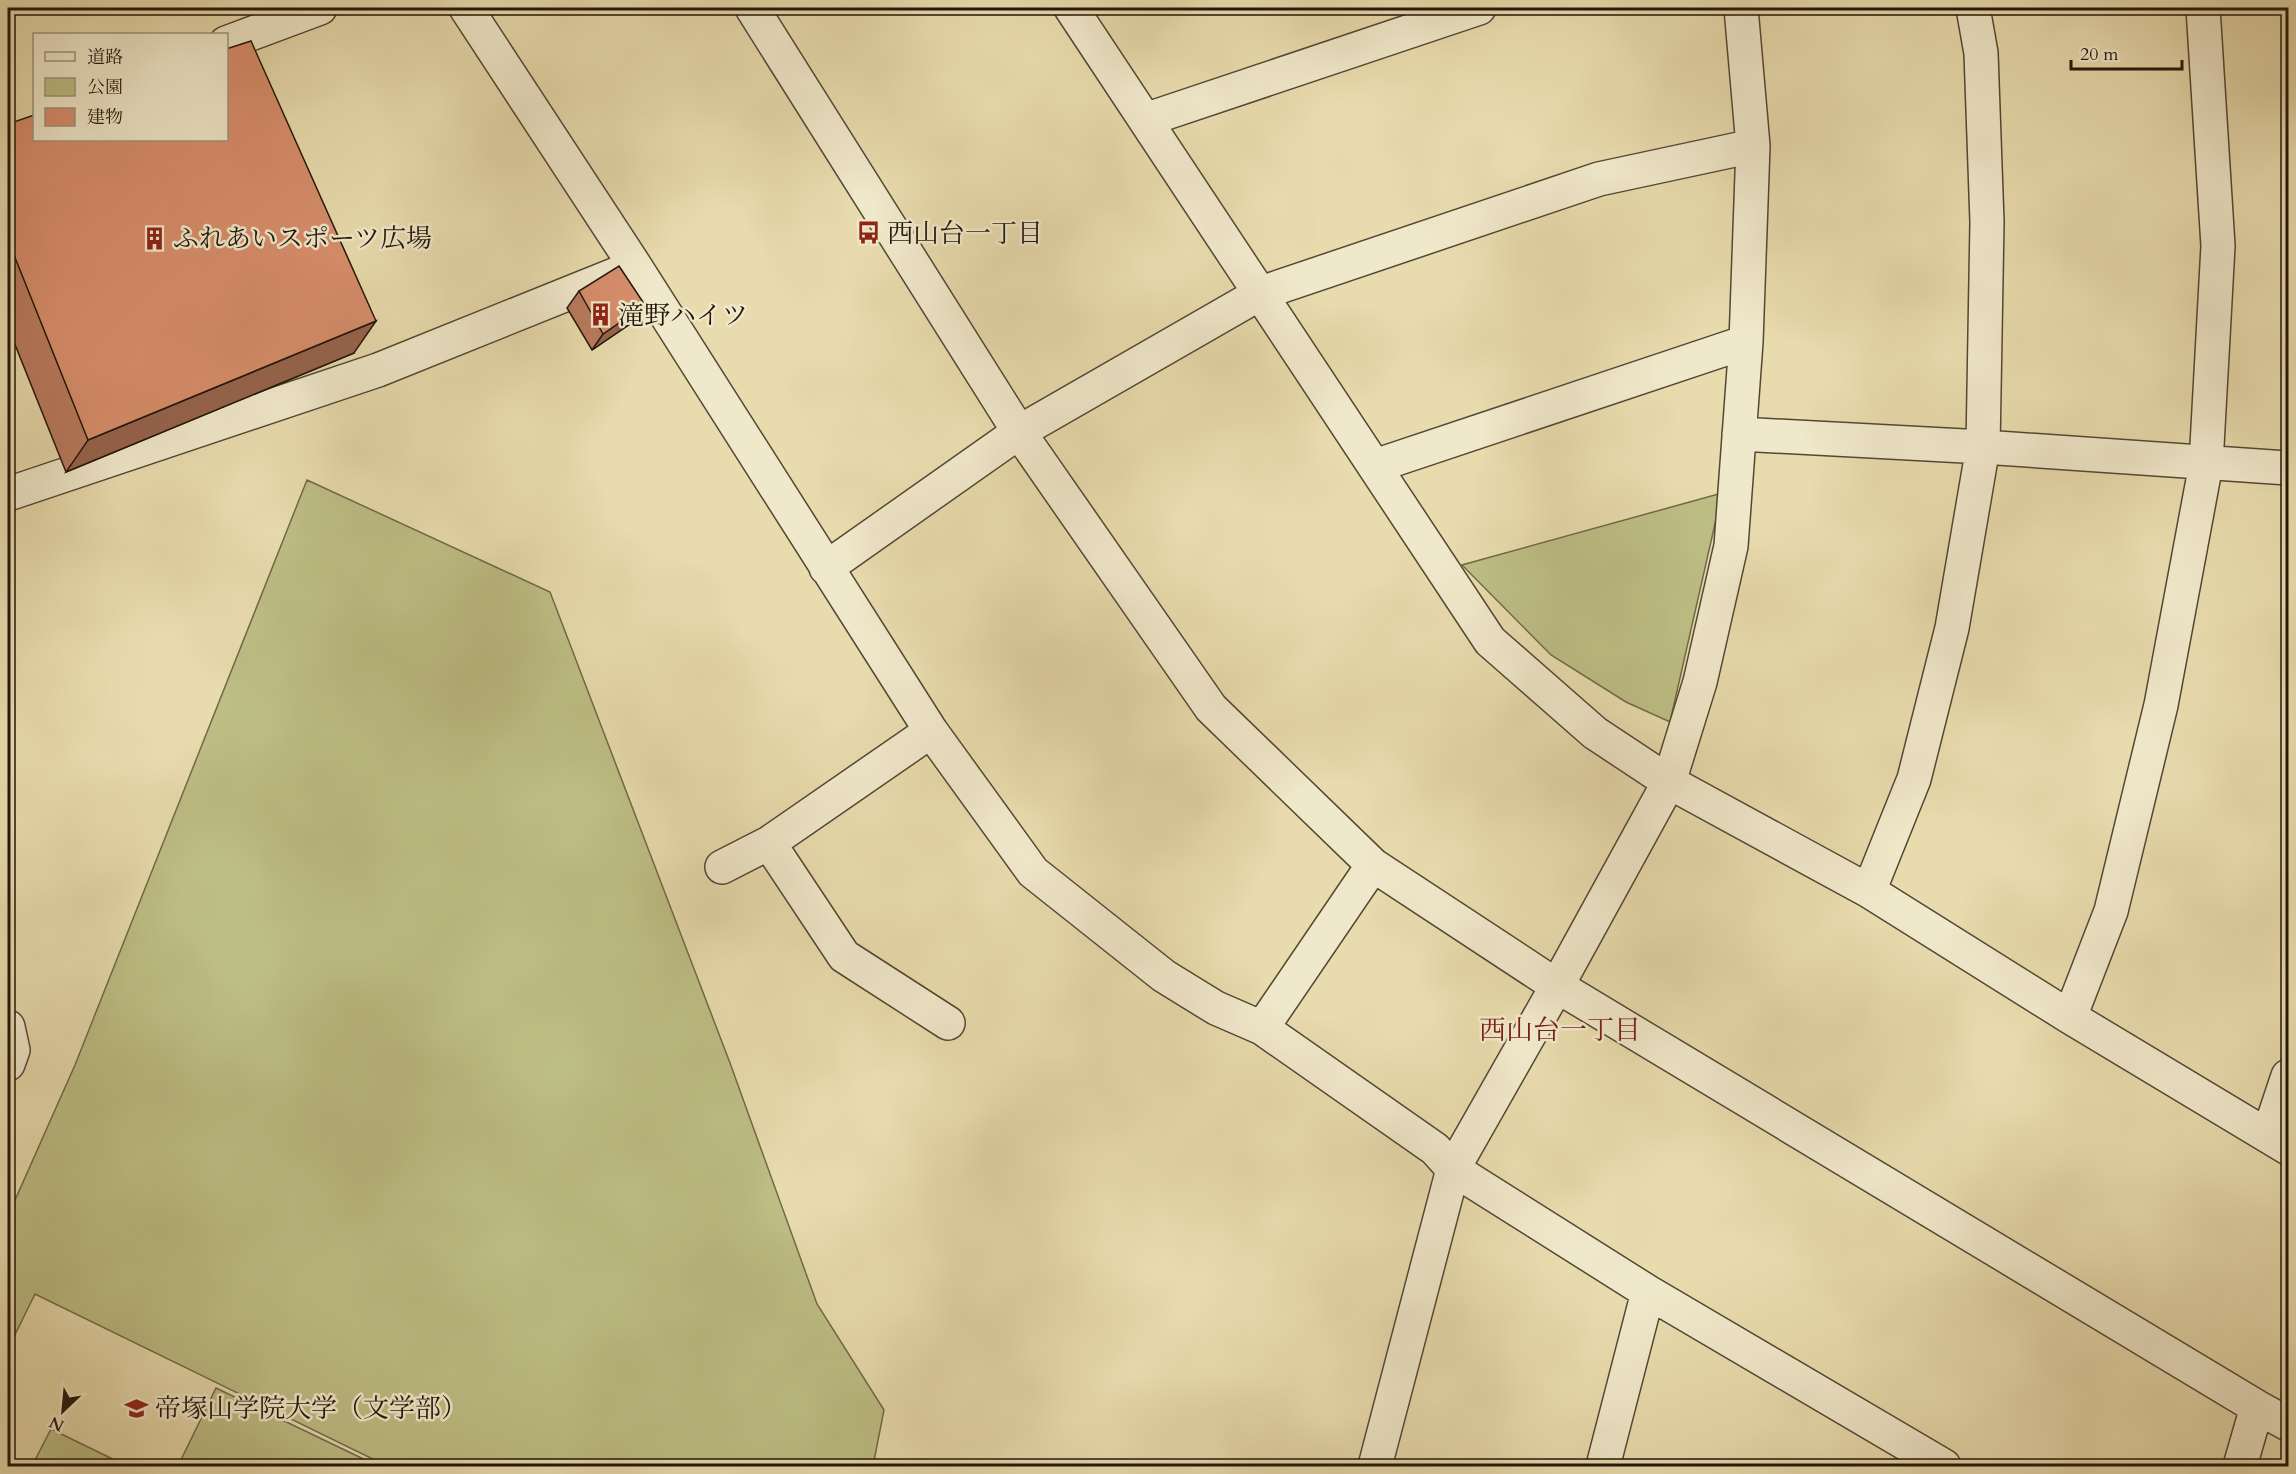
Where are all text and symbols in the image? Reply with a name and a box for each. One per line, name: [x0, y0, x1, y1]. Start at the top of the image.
legend: [33, 33, 228, 141]
scale bar: [2071, 33, 2182, 71]
text: 20 m: [2080, 42, 2119, 67]
text: 道路: [87, 45, 123, 70]
text: 公園: [87, 75, 123, 100]
text: 建物: [87, 105, 123, 130]
place label: 西山台一丁目: [887, 216, 1043, 251]
bus stop icon: 西山台一丁目: [856, 220, 882, 246]
place label: ふれあいスポーツ広場: [173, 221, 432, 256]
building icon: ふれあいスポーツ広場: [142, 225, 168, 251]
place label: 滝野ハイツ: [618, 298, 748, 333]
building icon: 滝野ハイツ: [587, 302, 613, 328]
district label: 西山台一丁目: [1479, 1012, 1641, 1049]
north arrow: [33, 1381, 93, 1441]
place label: 帝塚山学院大学（文学部）: [155, 1391, 467, 1426]
school or university icon: 帝塚山学院大学（文学部）: [124, 1395, 150, 1421]
text: N: [46, 1411, 68, 1437]

